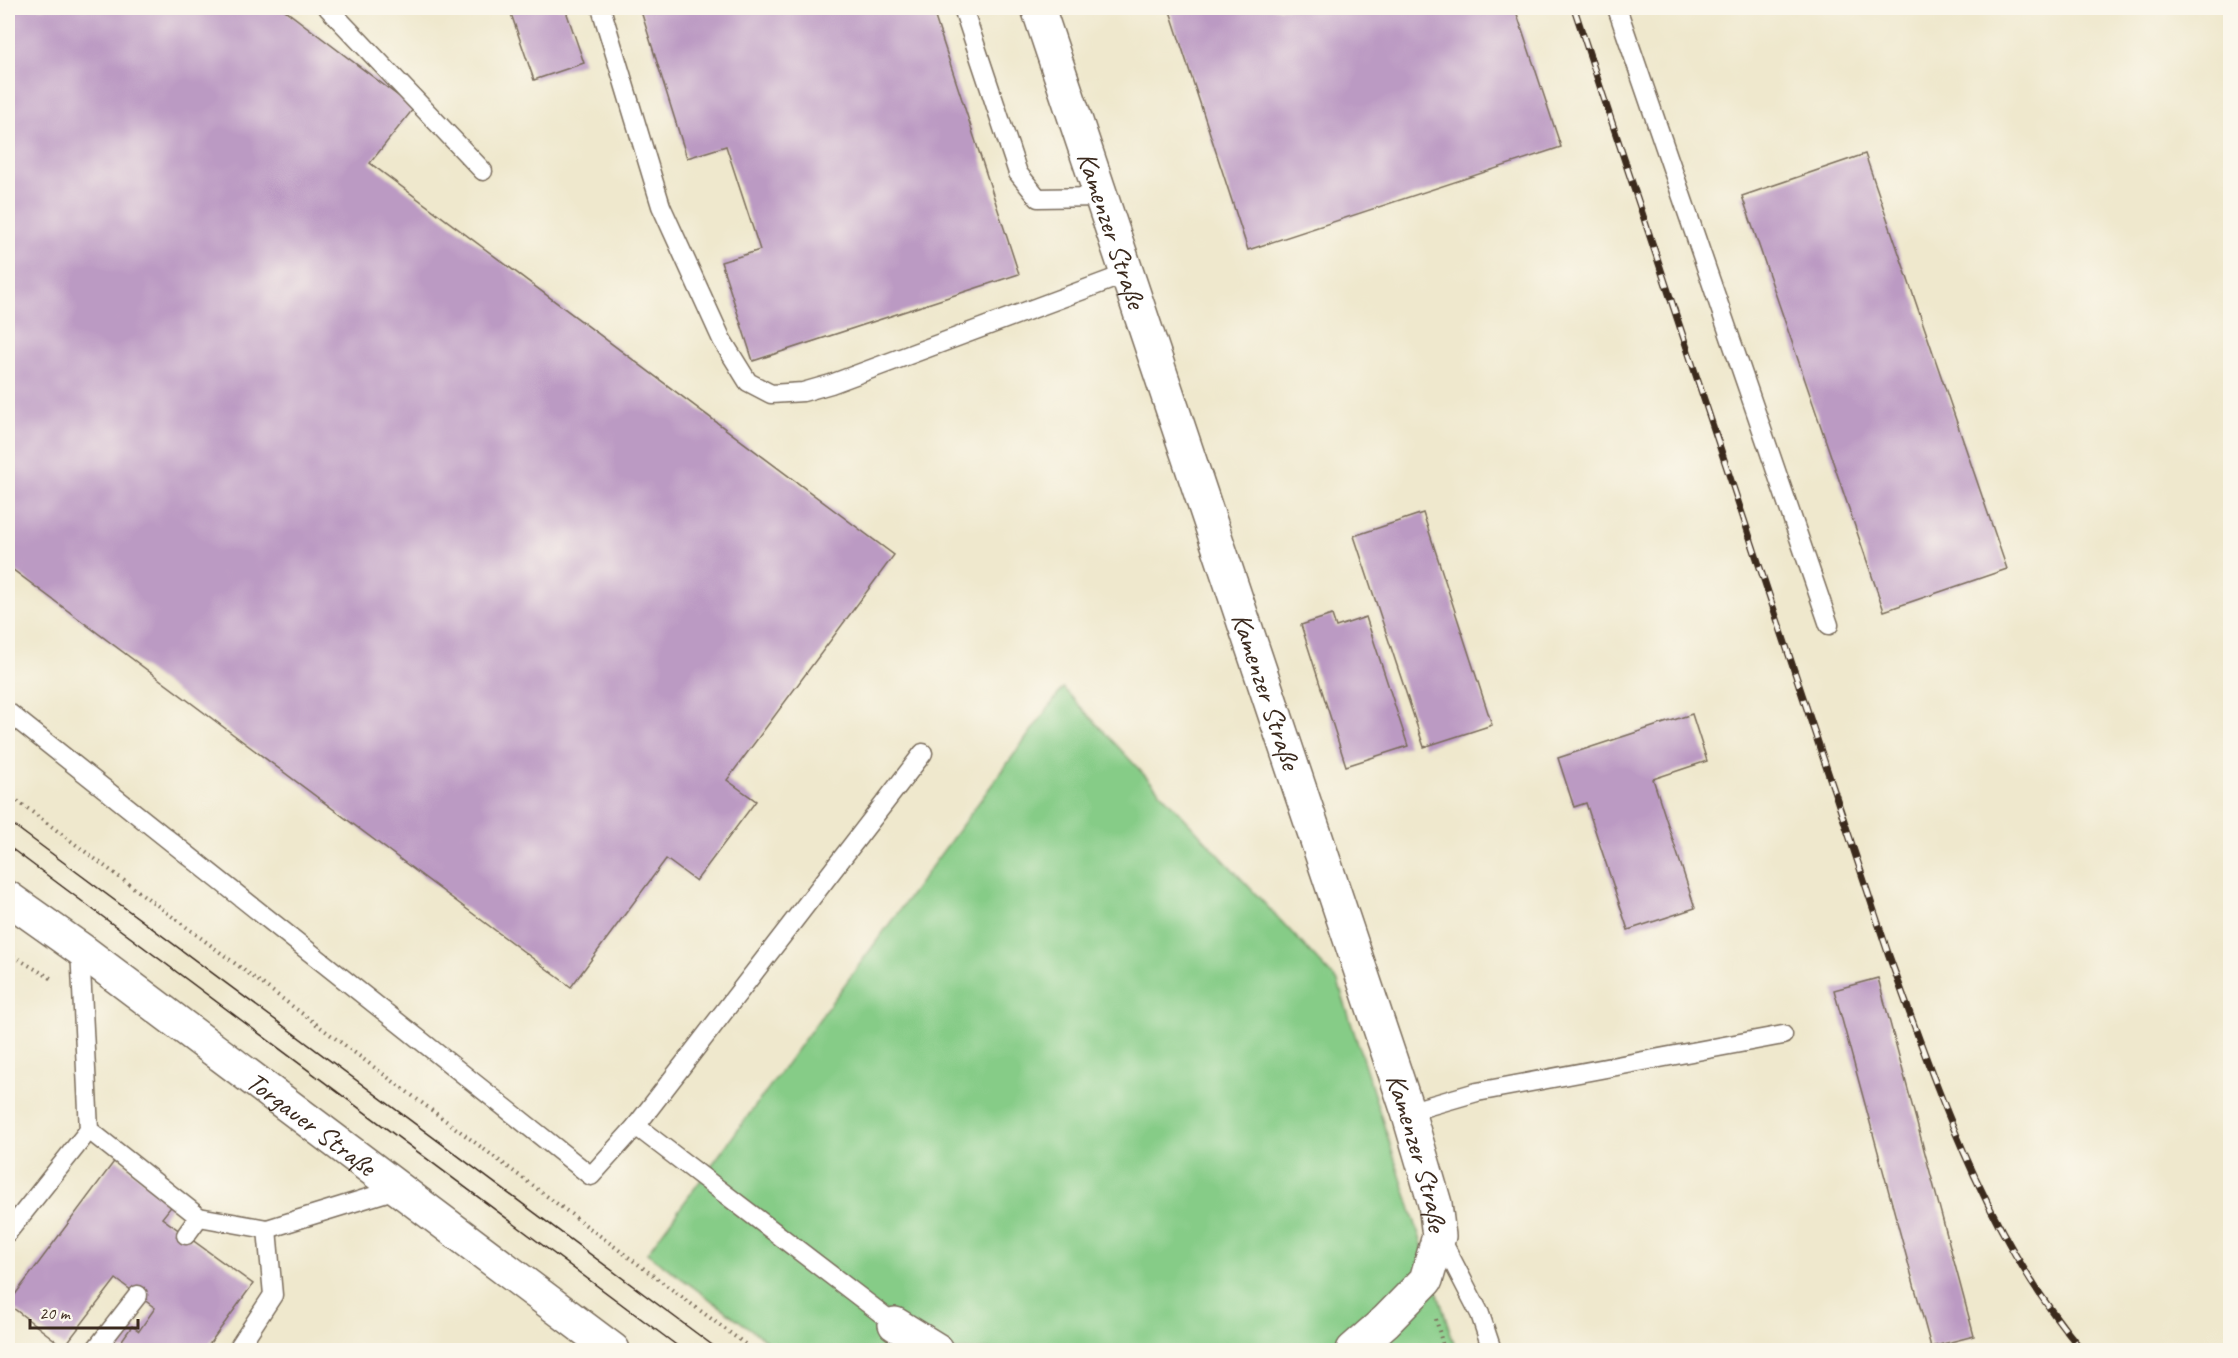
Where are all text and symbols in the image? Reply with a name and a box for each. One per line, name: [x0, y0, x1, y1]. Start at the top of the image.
street label: Kamenzer Straße: [1070, 147, 1155, 314]
street label: Kamenzer Straße: [1224, 608, 1310, 775]
street label: Torgauer Straße: [240, 1063, 385, 1184]
street label: Kamenzer Straße: [1379, 1069, 1456, 1235]
scale bar: [30, 1292, 138, 1330]
text: 20 m: [39, 1302, 72, 1324]

